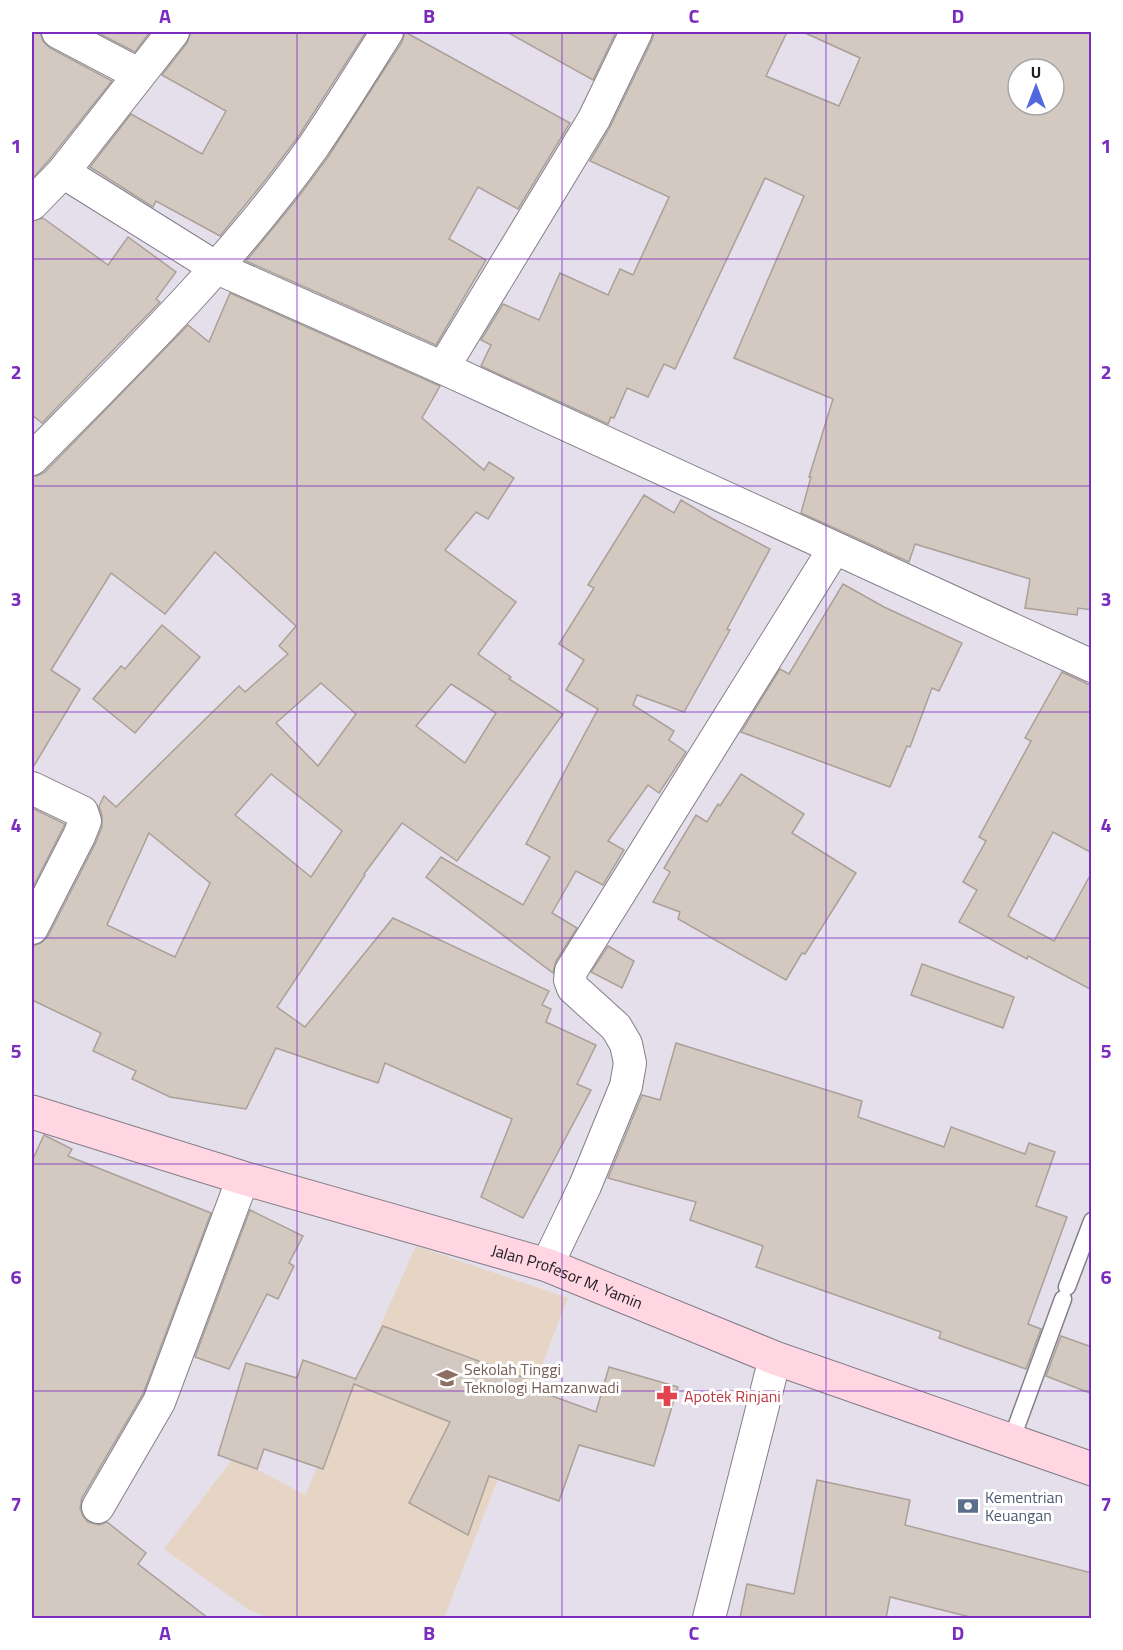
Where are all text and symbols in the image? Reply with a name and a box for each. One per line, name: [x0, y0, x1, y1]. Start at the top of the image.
text: A: [159, 0, 171, 31]
text: B: [423, 0, 435, 31]
text: C: [689, 0, 700, 31]
text: D: [952, 0, 964, 31]
north arrow: [1006, 57, 1066, 117]
text: U: [1031, 60, 1041, 84]
text: 1: [10, 130, 22, 161]
text: 1: [1100, 130, 1112, 161]
text: 2: [10, 356, 22, 387]
text: 2: [1100, 356, 1112, 387]
text: 3: [10, 583, 22, 614]
text: 3: [1100, 583, 1112, 614]
text: 4: [10, 809, 22, 840]
text: 4: [1100, 809, 1112, 840]
text: 5: [10, 1035, 22, 1066]
text: 5: [1100, 1035, 1112, 1066]
street label: Jalan Profesor M. Yamin: [489, 1238, 646, 1315]
text: 6: [10, 1261, 22, 1292]
text: 6: [1100, 1261, 1112, 1292]
place label: Sekolah Tinggi Teknologi Hamzanwadi: [464, 1357, 619, 1399]
school or university icon: Sekolah Tinggi Teknologi Hamzanwadi: [435, 1366, 459, 1390]
pharmacy icon: Apotek Rinjani: [655, 1384, 679, 1408]
place label: Apotek Rinjani: [684, 1384, 781, 1408]
place label: Kementrian Keuangan: [985, 1485, 1063, 1527]
text: 7: [10, 1488, 22, 1519]
text: 7: [1100, 1488, 1112, 1519]
bank icon: Kementrian Keuangan: [956, 1494, 980, 1518]
text: A: [159, 1617, 171, 1648]
text: B: [423, 1617, 435, 1648]
text: C: [689, 1617, 700, 1648]
text: D: [952, 1617, 964, 1648]

